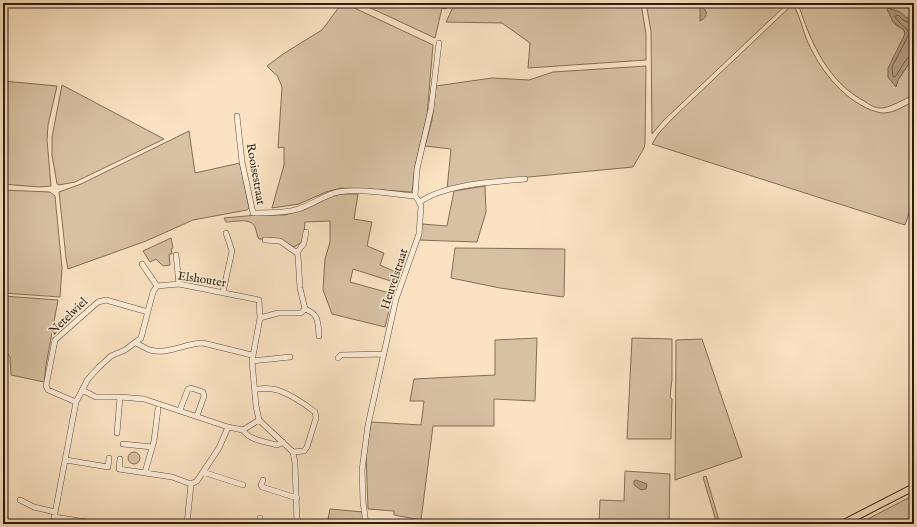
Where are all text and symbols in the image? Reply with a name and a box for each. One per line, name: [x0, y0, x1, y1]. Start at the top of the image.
street label: Rooisestraat: [243, 142, 268, 206]
street label: Heuvelstraat: [378, 247, 411, 312]
street label: Elshouter: [177, 268, 228, 291]
street label: Netelwiel: [46, 294, 91, 338]

